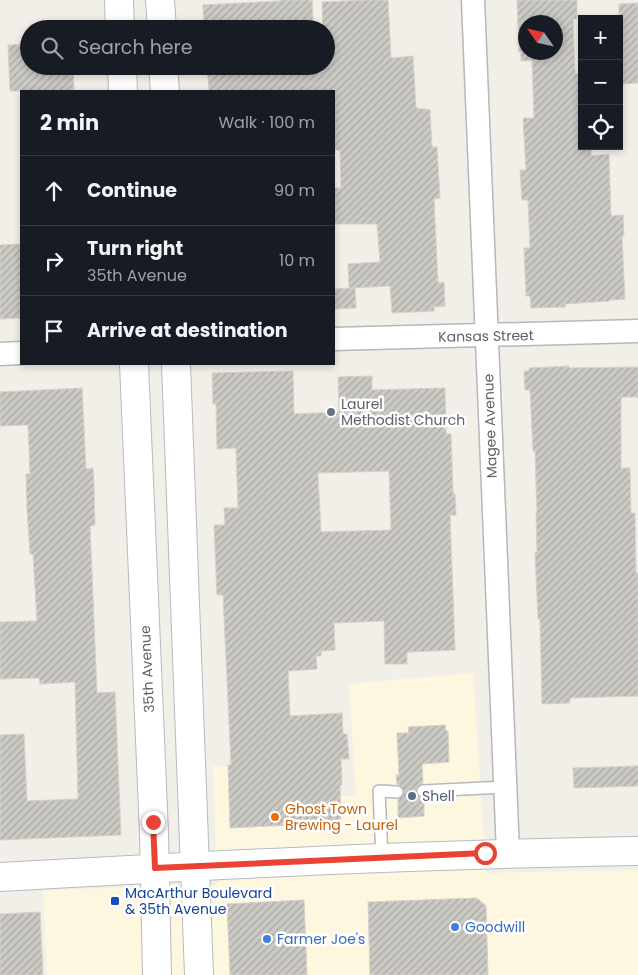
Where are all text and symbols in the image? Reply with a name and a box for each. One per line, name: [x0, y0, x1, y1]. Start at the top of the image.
north arrow: [518, 15, 563, 60]
map controls: [578, 15, 623, 150]
button: +: [578, 15, 623, 60]
search box: [20, 20, 335, 75]
icon: search: [38, 34, 66, 62]
text: Search here: [78, 34, 192, 61]
button: −: [578, 60, 623, 105]
button: locate: [578, 105, 623, 150]
text: 2 min: [40, 108, 99, 137]
text: Walk · 100 m: [218, 111, 315, 134]
icon: ahead: [40, 177, 68, 205]
text: Continue: [87, 177, 177, 204]
text: 90 m: [274, 179, 315, 202]
text: Turn right: [87, 235, 183, 262]
icon: right: [40, 247, 68, 275]
text: 10 m: [279, 249, 315, 272]
text: 35th Avenue: [87, 264, 187, 287]
icon: arrive: [40, 317, 68, 345]
text: Arrive at destination: [87, 317, 288, 344]
street label: Kansas Street: [438, 325, 534, 347]
street label: Magee Avenue: [478, 373, 502, 479]
place label: Laurel Methodist Church: [341, 394, 465, 430]
marker: Laurel Methodist Church: [325, 406, 337, 418]
street label: 35th Avenue: [135, 625, 159, 713]
place label: Shell: [422, 786, 455, 806]
marker: Shell: [406, 790, 418, 802]
place label: Ghost Town Brewing - Laurel: [285, 799, 398, 835]
route end: [142, 811, 165, 834]
marker: Ghost Town Brewing - Laurel: [269, 811, 281, 823]
route start: [474, 842, 497, 865]
place label: MacArthur Boulevard & 35th Avenue: [125, 883, 272, 919]
marker: MacArthur Boulevard & 35th Avenue: [109, 895, 121, 907]
place label: Goodwill: [465, 917, 525, 937]
marker: Goodwill: [449, 921, 461, 933]
place label: Farmer Joe's: [277, 929, 365, 949]
marker: Farmer Joe's: [261, 933, 273, 945]

